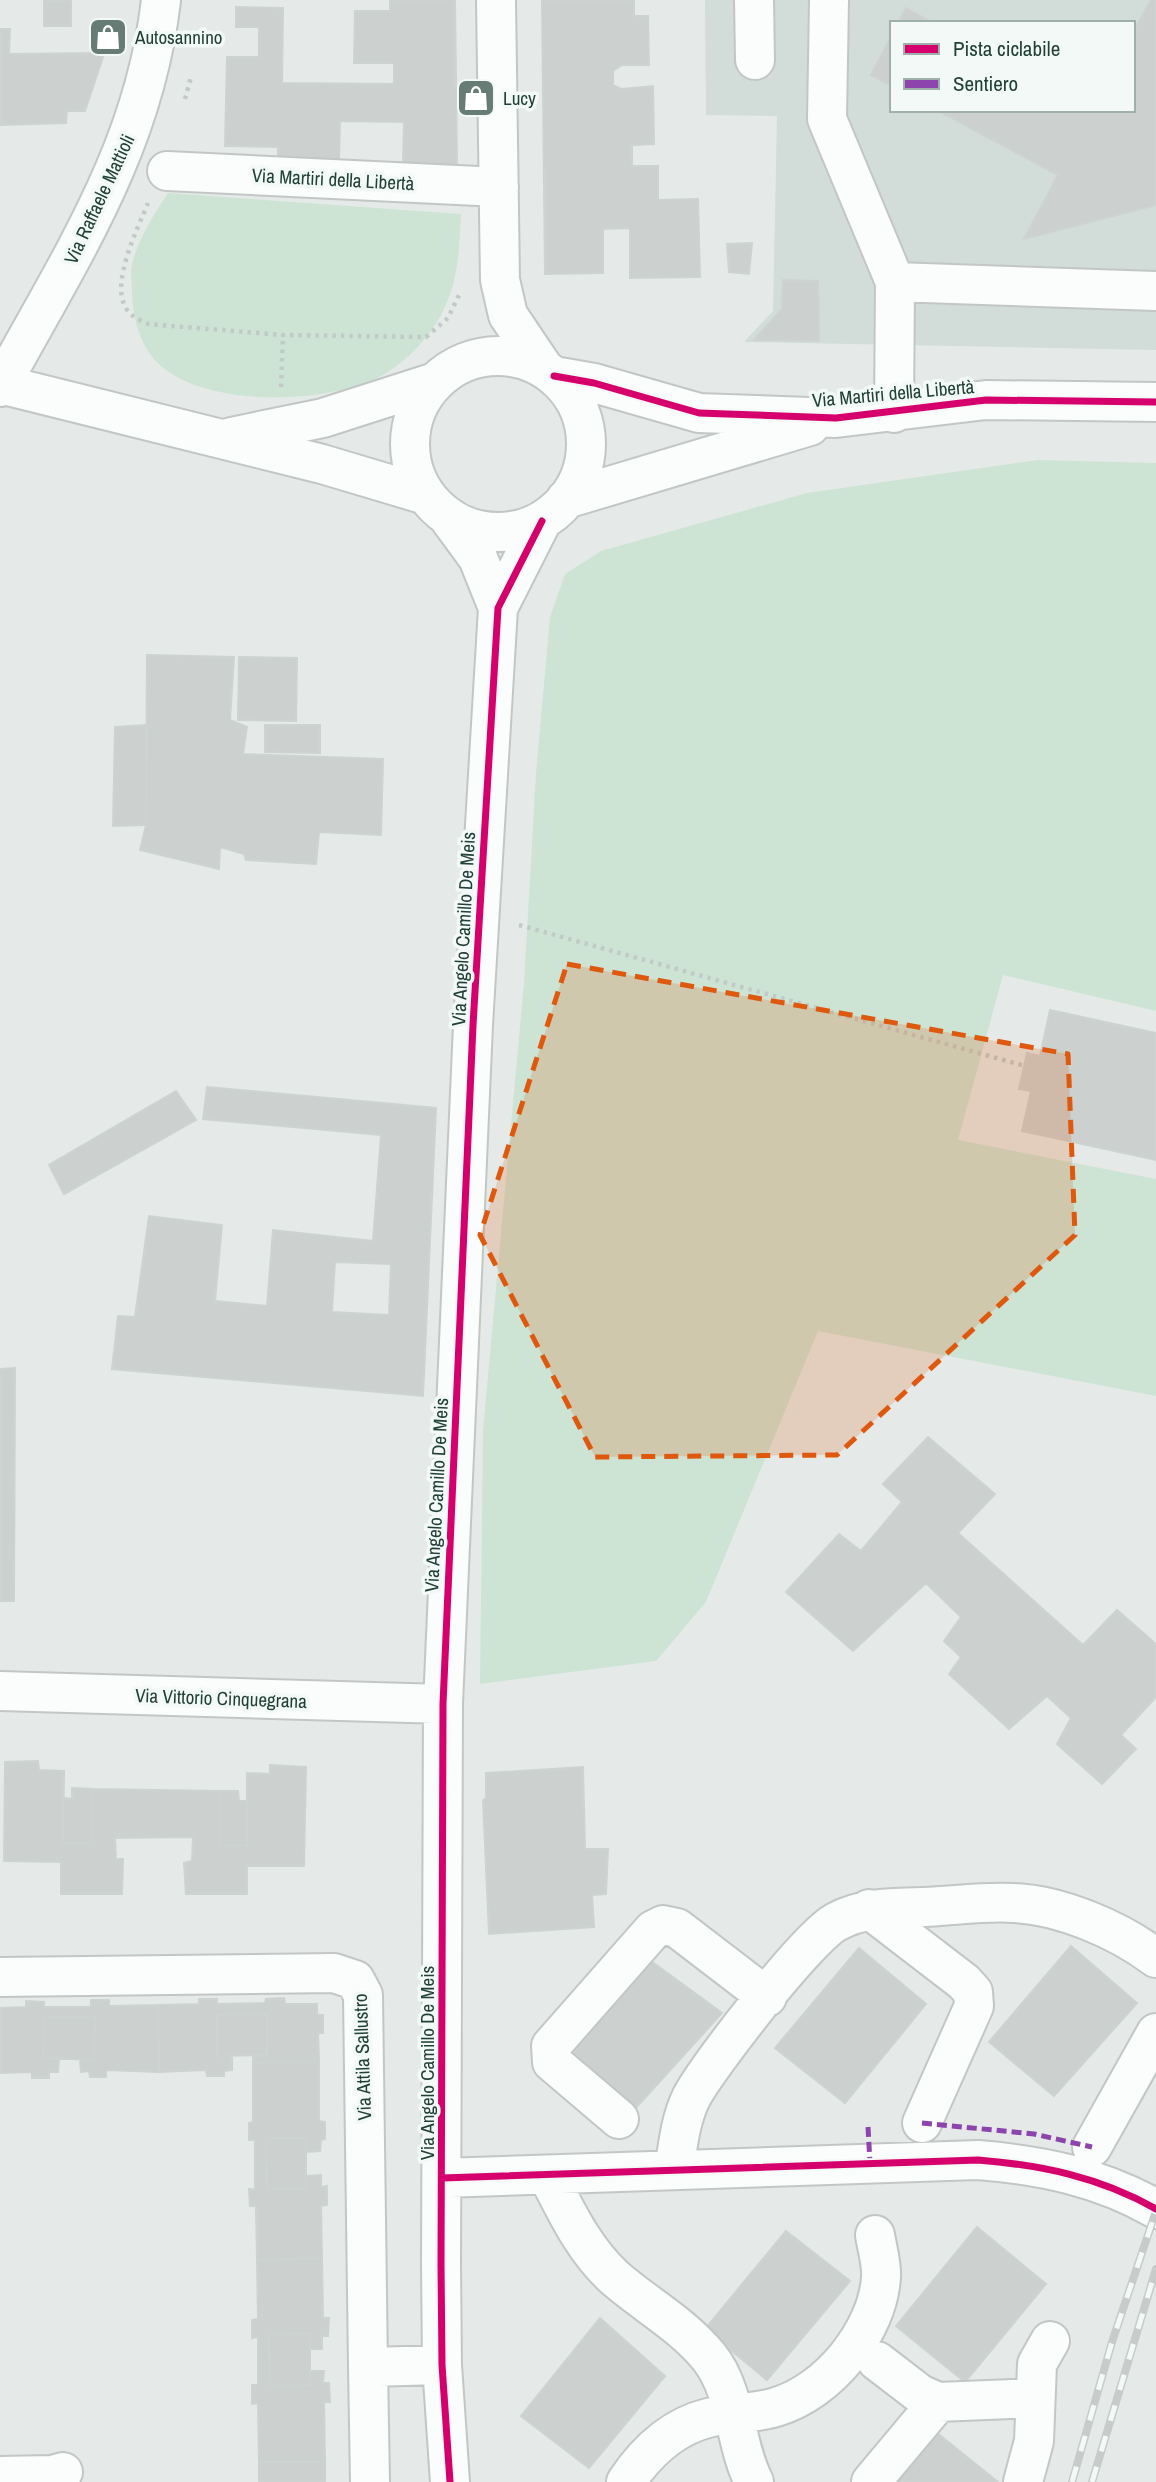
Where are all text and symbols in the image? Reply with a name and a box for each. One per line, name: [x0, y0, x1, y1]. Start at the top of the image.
shop icon: Autosannino: [87, 16, 129, 58]
legend: [890, 21, 1135, 112]
place label: Autosannino: [134, 24, 223, 50]
text: Pista ciclabile: [953, 34, 1060, 63]
text: Sentiero: [953, 69, 1018, 98]
shop icon: Lucy: [455, 77, 497, 119]
place label: Lucy: [503, 85, 536, 111]
street label: Via Raffaele Mattioli: [57, 130, 141, 268]
street label: Via Martiri della Libertà: [251, 162, 415, 196]
street label: Via Martiri della Libertà: [811, 373, 975, 413]
street label: Via Angelo Camillo De Meis: [445, 831, 481, 1027]
street label: Via Angelo Camillo De Meis: [418, 1397, 454, 1593]
street label: Via Vittorio Cinquegrana: [135, 1682, 308, 1714]
street label: Via Angelo Camillo De Meis: [414, 1966, 440, 2160]
street label: Via Attila Sallustro: [347, 1993, 377, 2121]

